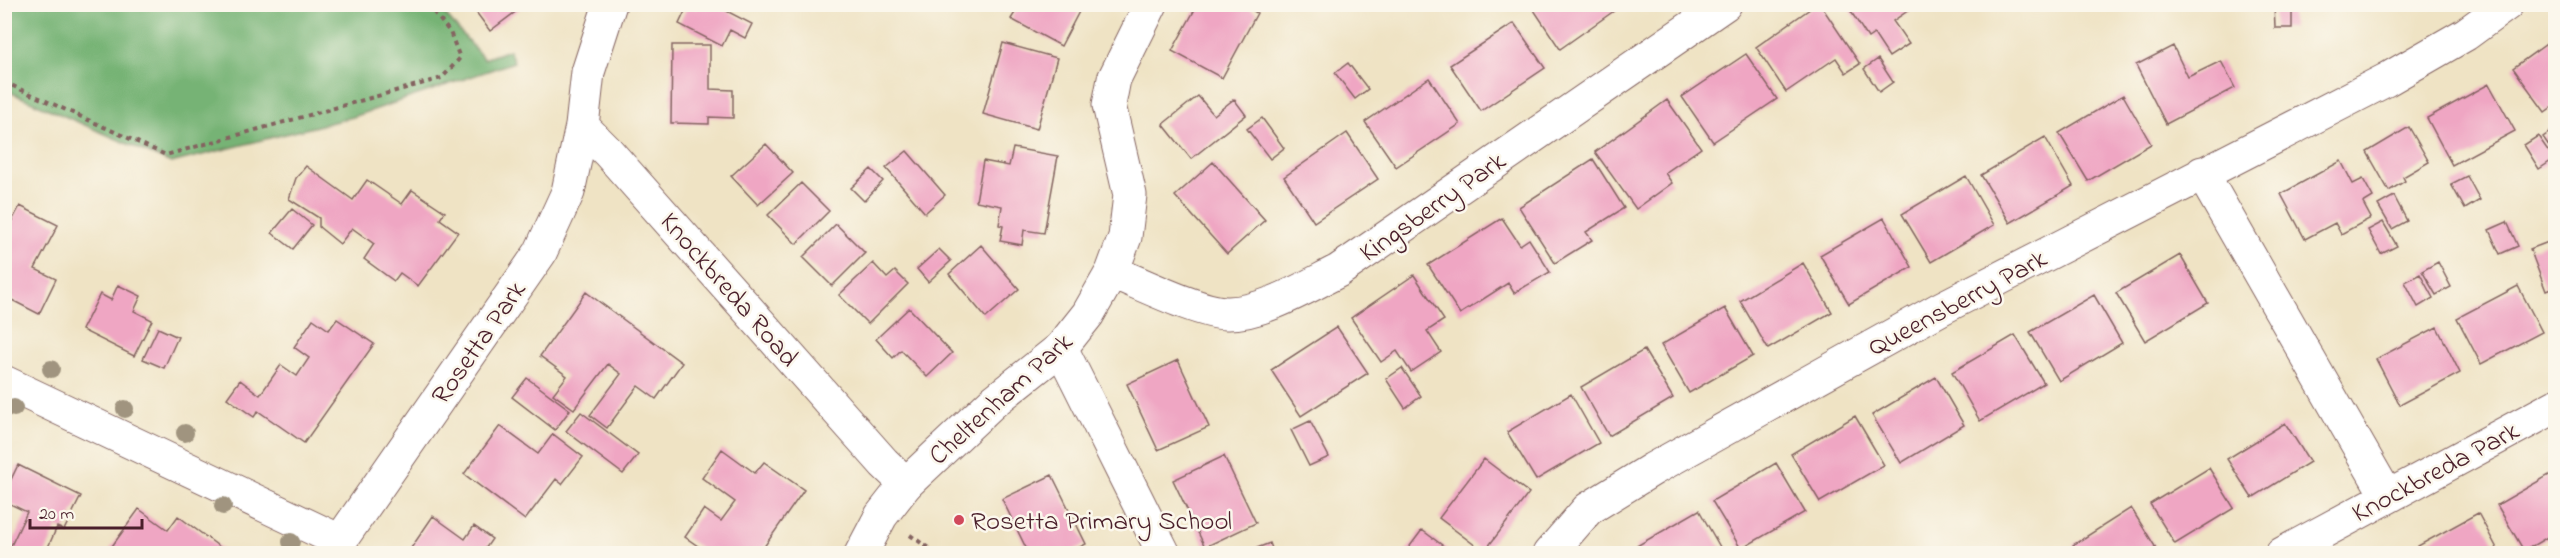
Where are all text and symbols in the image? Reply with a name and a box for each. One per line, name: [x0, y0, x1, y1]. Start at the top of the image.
street label: Kingsberry Park: [1352, 143, 1515, 273]
street label: Knockbreda Road: [650, 205, 807, 377]
street label: Queensberry Park: [1862, 241, 2055, 368]
street label: Rosetta Park: [423, 274, 537, 413]
street label: Cheltenham Park: [921, 324, 1083, 475]
street label: Knockbreda Park: [2346, 413, 2527, 534]
scale bar: [30, 492, 142, 530]
text: 20 m: [39, 502, 74, 528]
place label: Rosetta Primary School: [971, 503, 1232, 542]
marker: Rosetta Primary School: [952, 513, 966, 527]

